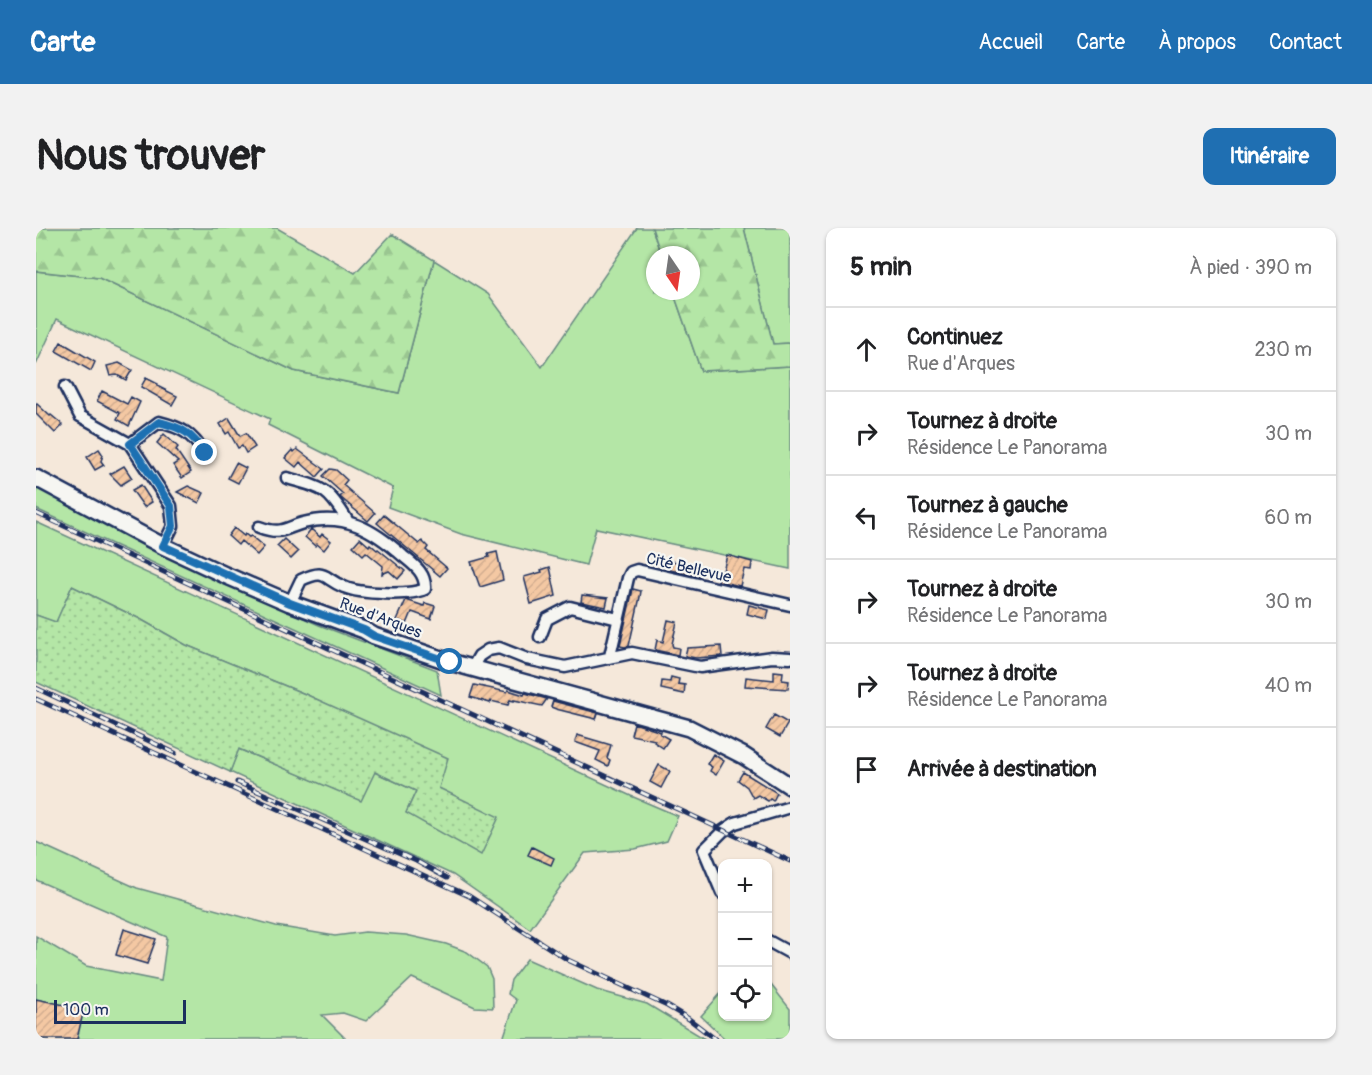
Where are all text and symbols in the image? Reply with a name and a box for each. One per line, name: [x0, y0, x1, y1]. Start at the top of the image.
text: Carte: [30, 25, 95, 60]
text: Accueil: [979, 29, 1043, 56]
text: Carte: [1076, 29, 1125, 56]
text: À propos: [1158, 29, 1236, 56]
text: Contact: [1269, 29, 1342, 56]
button: Itinéraire: [1203, 128, 1336, 185]
text: Nous trouver: [36, 130, 265, 182]
north arrow: [646, 246, 700, 300]
text: 5 min: [850, 251, 912, 283]
text: À pied · 390 m: [1189, 255, 1312, 280]
text: Continuez: [907, 323, 1003, 351]
icon: ahead: [850, 333, 883, 366]
text: 230 m: [1255, 337, 1312, 362]
text: Rue d'Arques: [907, 351, 1015, 376]
text: Tournez à droite: [907, 407, 1057, 435]
icon: right: [850, 417, 883, 450]
text: 30 m: [1265, 421, 1312, 446]
text: Résidence Le Panorama: [907, 435, 1107, 460]
route end: [191, 439, 217, 465]
text: Tournez à gauche: [907, 491, 1068, 519]
icon: left: [850, 501, 883, 534]
text: 60 m: [1265, 505, 1312, 530]
text: Résidence Le Panorama: [907, 519, 1107, 544]
street label: Cité Bellevue: [644, 548, 733, 587]
text: Tournez à droite: [907, 575, 1057, 603]
icon: right: [850, 585, 883, 618]
text: 30 m: [1265, 589, 1312, 614]
street label: Rue d'Arques: [337, 593, 425, 643]
text: Résidence Le Panorama: [907, 603, 1107, 628]
route start: [436, 648, 462, 674]
text: Tournez à droite: [907, 659, 1057, 687]
icon: right: [850, 669, 883, 702]
text: 40 m: [1265, 673, 1312, 698]
text: Résidence Le Panorama: [907, 687, 1107, 712]
icon: arrive: [850, 753, 883, 786]
text: Arrivée à destination: [907, 755, 1097, 783]
map controls: [718, 859, 772, 1021]
button: +: [718, 859, 772, 913]
button: −: [718, 913, 772, 967]
button: locate: [718, 967, 772, 1021]
scale bar: [54, 997, 186, 1024]
text: 100 m: [63, 1000, 109, 1020]

